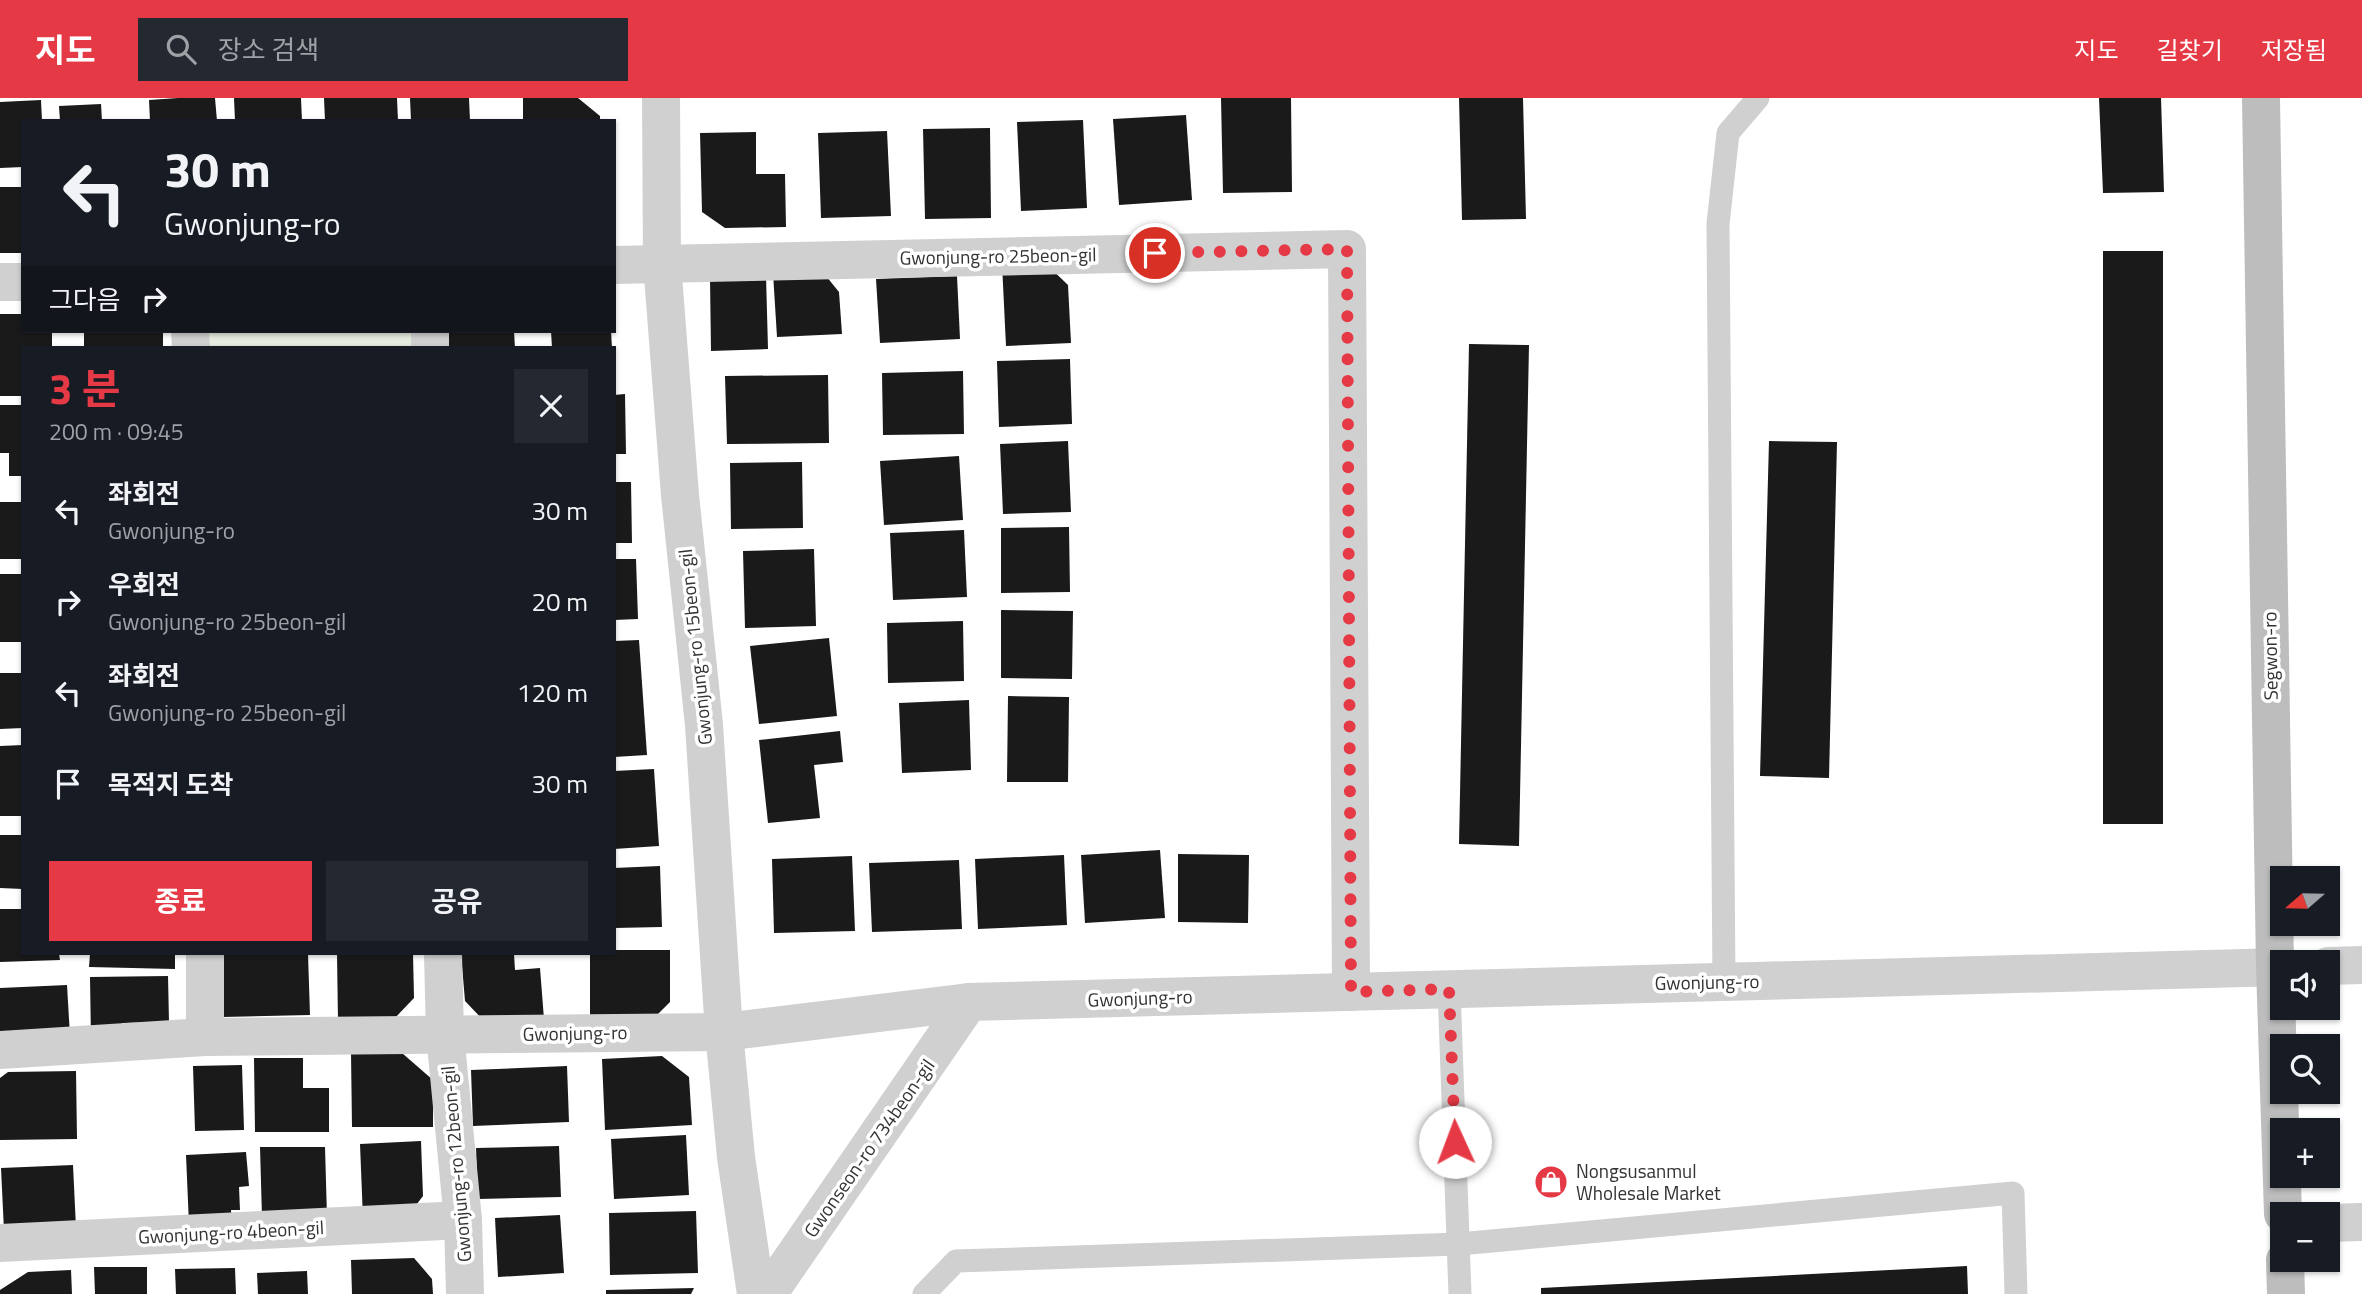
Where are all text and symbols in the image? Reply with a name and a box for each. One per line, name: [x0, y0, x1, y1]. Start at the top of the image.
search box: [138, 18, 628, 81]
text: 지도: [35, 25, 96, 75]
icon: search: [162, 30, 200, 68]
text: 장소 검색: [218, 30, 319, 69]
text: 지도: [2074, 32, 2119, 68]
text: 길찾기: [2157, 32, 2223, 68]
text: 저장됨: [2261, 32, 2327, 68]
text: 30 m: [164, 131, 271, 206]
icon: left: [49, 147, 140, 238]
text: Gwonjung-ro: [164, 199, 341, 247]
pin: [1125, 223, 1185, 283]
icon: arrive: [1136, 234, 1174, 272]
street label: Gwonjung-ro 25beon-gil: [899, 239, 1097, 272]
text: 그다음: [49, 280, 121, 319]
icon: right: [135, 280, 173, 318]
text: 3 분: [49, 356, 120, 420]
button: close: [514, 369, 588, 443]
text: 200 m · 09:45: [49, 414, 184, 449]
text: 좌회전: [108, 474, 180, 513]
text: 30 m: [531, 491, 588, 530]
icon: left: [49, 492, 87, 530]
text: Gwonjung-ro: [108, 513, 235, 548]
street label: Gwonjung-ro 15beon-gil: [670, 548, 719, 746]
text: 우회전: [108, 565, 180, 604]
text: 20 m: [531, 582, 588, 621]
icon: right: [49, 583, 87, 621]
text: Gwonjung-ro 25beon-gil: [108, 604, 346, 639]
street label: Segwon-ro: [2254, 611, 2285, 701]
text: 좌회전: [108, 656, 180, 695]
text: 120 m: [517, 673, 588, 712]
icon: left: [49, 674, 87, 712]
text: Gwonjung-ro 25beon-gil: [108, 695, 346, 730]
text: 30 m: [531, 764, 588, 803]
icon: arrive: [49, 765, 87, 803]
text: 목적지 도착: [108, 765, 233, 804]
button: 종료: [49, 861, 312, 941]
button: 공유: [326, 861, 588, 941]
north arrow: [2270, 866, 2340, 936]
map controls: [2270, 866, 2340, 1272]
button: sound: [2270, 950, 2340, 1020]
street label: Gwonjung-ro: [1654, 966, 1760, 997]
street label: Gwonjung-ro: [1087, 981, 1193, 1014]
street label: Gwonjung-ro: [522, 1017, 628, 1048]
button: search: [2270, 1034, 2340, 1104]
street label: Gwonseon-ro 734beon-gil: [796, 1053, 941, 1243]
street label: Gwonjung-ro 12beon-gil: [432, 1065, 479, 1263]
position arrow: [1418, 1105, 1492, 1179]
button: +: [2270, 1118, 2340, 1188]
place label: Nongsusanmul Wholesale Market: [1576, 1156, 1721, 1207]
shop icon: Nongsusanmul Wholesale Market: [1532, 1163, 1570, 1201]
button: −: [2270, 1202, 2340, 1272]
street label: Gwonjung-ro 4beon-gil: [137, 1212, 325, 1251]

